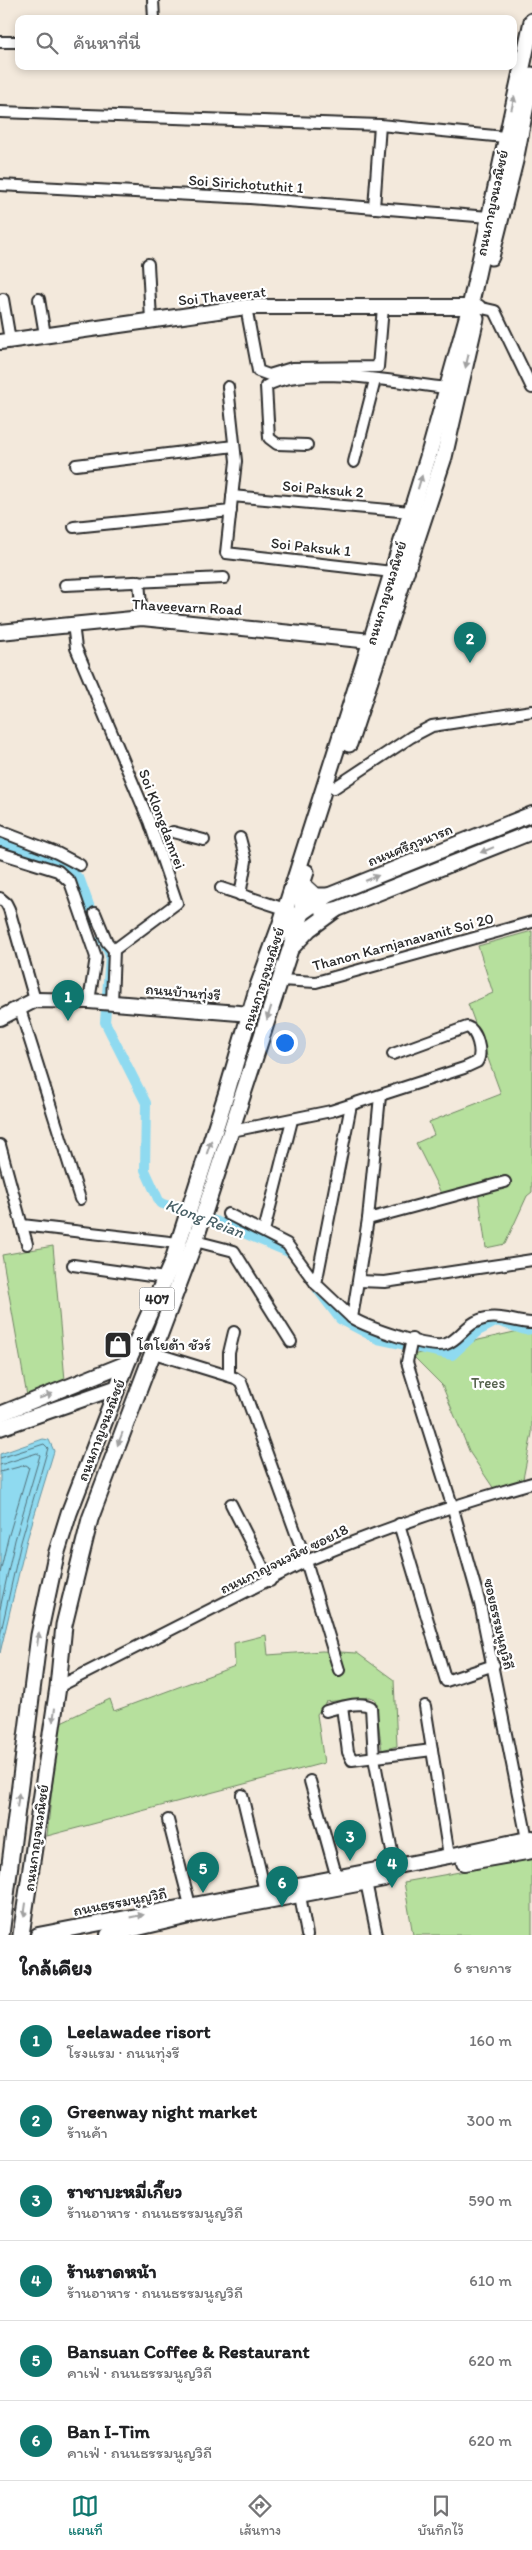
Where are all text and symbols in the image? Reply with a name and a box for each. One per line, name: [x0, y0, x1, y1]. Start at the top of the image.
search box: [15, 15, 517, 70]
icon: search: [33, 29, 61, 57]
text: ค้นหาที่นี่: [73, 31, 141, 54]
one-way arrow: [509, 95, 517, 110]
street label: ถนนกาญจนวณิชย์: [472, 148, 512, 258]
street label: Soi Sirichotuthit 1: [188, 171, 304, 197]
street label: Soi Thaveerat: [177, 282, 267, 310]
one-way arrow: [463, 354, 471, 369]
one-way arrow: [417, 474, 425, 489]
street label: Soi Paksuk 2: [282, 476, 364, 502]
street label: Soi Paksuk 1: [270, 534, 352, 560]
street label: ถนนกาญจนวณิชย์: [362, 539, 410, 647]
street label: Thaveevarn Road: [131, 595, 243, 619]
pin: 2: [454, 622, 486, 663]
street label: Soi Klongdamrei: [135, 767, 189, 871]
street label: ถนนศรีภูวนารถ: [365, 820, 456, 871]
one-way arrow: [479, 846, 494, 854]
one-way arrow: [365, 874, 380, 882]
street label: Thanon Karnjanavanit Soi 20: [310, 909, 496, 975]
street label: ถนนกาญจนวณิชย์: [238, 925, 288, 1033]
pin: 1: [52, 980, 84, 1021]
street label: ถนนบ้านทุ่งรี: [145, 980, 221, 1005]
one-way arrow: [265, 1006, 273, 1021]
your location: [272, 1030, 298, 1056]
one-way arrow: [206, 1140, 213, 1155]
water label: Klong Reian: [163, 1195, 247, 1242]
road number: 407: [140, 1288, 174, 1310]
shop icon: โตโยต้า ชัวร์: [103, 1330, 133, 1360]
place label: โตโยต้า ชัวร์: [136, 1336, 211, 1354]
park label: Trees: [471, 1374, 505, 1392]
street label: ถนนกาญจนวณิชย์: [73, 1376, 129, 1484]
one-way arrow: [38, 1392, 53, 1399]
one-way arrow: [116, 1432, 124, 1446]
street label: ถนนกาญจนวนิช ซอย18: [217, 1520, 351, 1598]
street label: ซอยธรรมนูญวิถี: [479, 1577, 518, 1672]
one-way arrow: [35, 1630, 43, 1646]
one-way arrow: [50, 1707, 58, 1723]
street label: ถนนกาญจนวณิชย์: [20, 1783, 52, 1893]
one-way arrow: [14, 1791, 22, 1807]
pin: 3: [334, 1820, 366, 1861]
pin: 4: [376, 1847, 408, 1888]
pin: 5: [187, 1852, 219, 1893]
pin: 6: [266, 1866, 298, 1907]
street label: ถนนธรรมนูญวิถี: [72, 1884, 169, 1921]
one-way arrow: [21, 1903, 29, 1919]
one-way arrow: [130, 1911, 146, 1919]
text: ใกล้เคียง: [20, 1955, 92, 1980]
text: 6 รายการ: [454, 1958, 512, 1977]
text: Leelawadee risort: [67, 2020, 211, 2043]
text: 1: [32, 2031, 40, 2050]
text: 160 m: [469, 2031, 512, 2050]
text: โรงแรม · ถนนทุ่งรี: [67, 2043, 180, 2062]
text: Greenway night market: [67, 2100, 257, 2123]
text: 2: [32, 2111, 40, 2130]
text: 300 m: [467, 2111, 512, 2130]
text: ร้านค้า: [67, 2123, 108, 2142]
text: ราชาบะหมี่เกี๊ยว: [67, 2180, 182, 2203]
text: 3: [32, 2191, 40, 2210]
text: 590 m: [468, 2191, 512, 2210]
text: ร้านอาหาร · ถนนธรรมนูญวิถี: [67, 2203, 243, 2222]
text: ร้านราดหน้า: [67, 2260, 157, 2283]
text: 4: [31, 2271, 41, 2290]
text: 610 m: [469, 2271, 512, 2290]
text: ร้านอาหาร · ถนนธรรมนูญวิถี: [67, 2283, 243, 2302]
text: Bansuan Coffee & Restaurant: [67, 2340, 310, 2363]
text: 5: [32, 2351, 40, 2370]
text: 620 m: [468, 2351, 512, 2370]
text: คาเฟ่ · ถนนธรรมนูญวิถี: [67, 2363, 212, 2382]
text: Ban I-Tim: [67, 2420, 150, 2443]
text: 6: [32, 2431, 40, 2450]
text: 620 m: [468, 2431, 512, 2450]
text: คาเฟ่ · ถนนธรรมนูญวิถี: [67, 2443, 212, 2462]
tab: แผนที่: [68, 2492, 103, 2539]
tab: เส้นทาง: [239, 2492, 281, 2539]
tab: บันทึกไว้: [418, 2492, 464, 2539]

